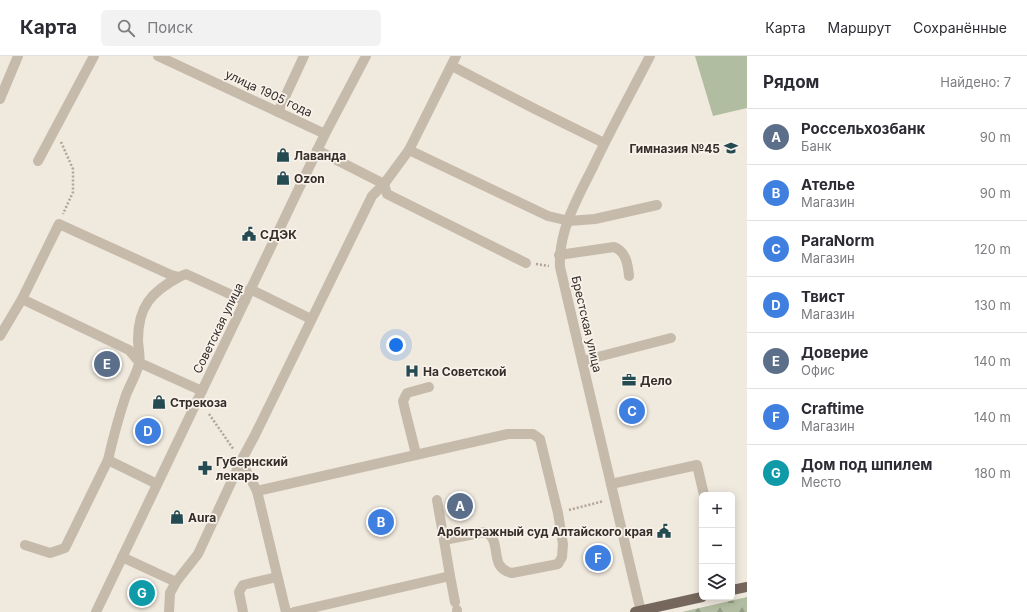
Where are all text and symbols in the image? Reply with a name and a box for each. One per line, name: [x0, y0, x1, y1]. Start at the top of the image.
search box: [101, 10, 381, 46]
text: Карта: [20, 16, 77, 39]
icon: search: [115, 17, 137, 39]
text: Поиск: [147, 18, 193, 37]
text: Карта: [765, 19, 806, 36]
text: Маршрут: [828, 19, 891, 36]
text: Сохранённые: [913, 19, 1007, 36]
street label: улица 1905 года: [223, 66, 315, 120]
text: Рядом: [763, 72, 819, 92]
text: Найдено: 7: [940, 74, 1011, 90]
text: Россельхозбанк: [801, 119, 925, 138]
text: A: [771, 129, 781, 145]
text: 90 m: [980, 129, 1011, 145]
text: Банк: [801, 138, 831, 154]
school or university icon: Гимназия №45: [723, 140, 739, 156]
place label: Гимназия №45: [630, 141, 720, 156]
shop icon: Лаванда: [275, 147, 291, 163]
place label: Лаванда: [294, 148, 346, 163]
shop icon: Ozon: [275, 170, 291, 186]
place label: Ozon: [294, 171, 325, 186]
text: Ателье: [801, 175, 855, 194]
text: B: [772, 185, 780, 201]
text: 90 m: [980, 185, 1011, 201]
text: Магазин: [801, 194, 855, 210]
public building icon: СДЭК: [241, 226, 257, 242]
place label: СДЭК: [260, 227, 297, 242]
text: ParaNorm: [801, 231, 874, 250]
text: C: [771, 241, 781, 257]
text: 120 m: [975, 241, 1011, 257]
text: Магазин: [801, 250, 855, 266]
street label: Брестская улица: [569, 274, 605, 374]
street label: Советская улица: [189, 280, 247, 376]
text: Твист: [801, 287, 845, 306]
text: D: [771, 297, 781, 313]
text: 130 m: [974, 297, 1011, 313]
text: Магазин: [801, 306, 855, 322]
your location: [386, 335, 406, 355]
text: Доверие: [801, 343, 869, 362]
pin: E: [94, 349, 120, 379]
text: E: [772, 353, 780, 369]
text: 140 m: [974, 353, 1011, 369]
text: Офис: [801, 362, 835, 378]
hospital icon: На Советской: [404, 363, 420, 379]
place label: На Советской: [423, 364, 507, 379]
office icon: Дело: [621, 372, 637, 388]
place label: Дело: [640, 373, 672, 388]
shop icon: Стрекоза: [151, 394, 167, 410]
place label: Стрекоза: [170, 395, 227, 410]
pin: C: [619, 396, 645, 426]
text: Craftime: [801, 399, 864, 418]
text: F: [772, 409, 780, 425]
text: 140 m: [974, 409, 1011, 425]
pin: D: [135, 416, 161, 446]
text: Магазин: [801, 418, 855, 434]
place label: Губернский лекарь: [216, 454, 288, 483]
text: Дом под шпилем: [801, 455, 933, 474]
pharmacy icon: Губернский лекарь: [197, 460, 213, 476]
text: G: [771, 465, 781, 481]
text: 180 m: [974, 465, 1011, 481]
text: Место: [801, 474, 841, 490]
pin: A: [447, 491, 473, 521]
map controls: [699, 492, 735, 600]
button: +: [699, 492, 735, 528]
pin: B: [368, 507, 394, 537]
shop icon: Aura: [169, 509, 185, 525]
place label: Aura: [188, 510, 216, 525]
public building icon: Арбитражный суд Алтайского края: [656, 523, 672, 539]
place label: Арбитражный суд Алтайского края: [437, 524, 653, 539]
button: −: [699, 528, 735, 564]
pin: F: [585, 543, 611, 573]
button: layers: [699, 564, 735, 600]
pin: G: [129, 578, 155, 608]

